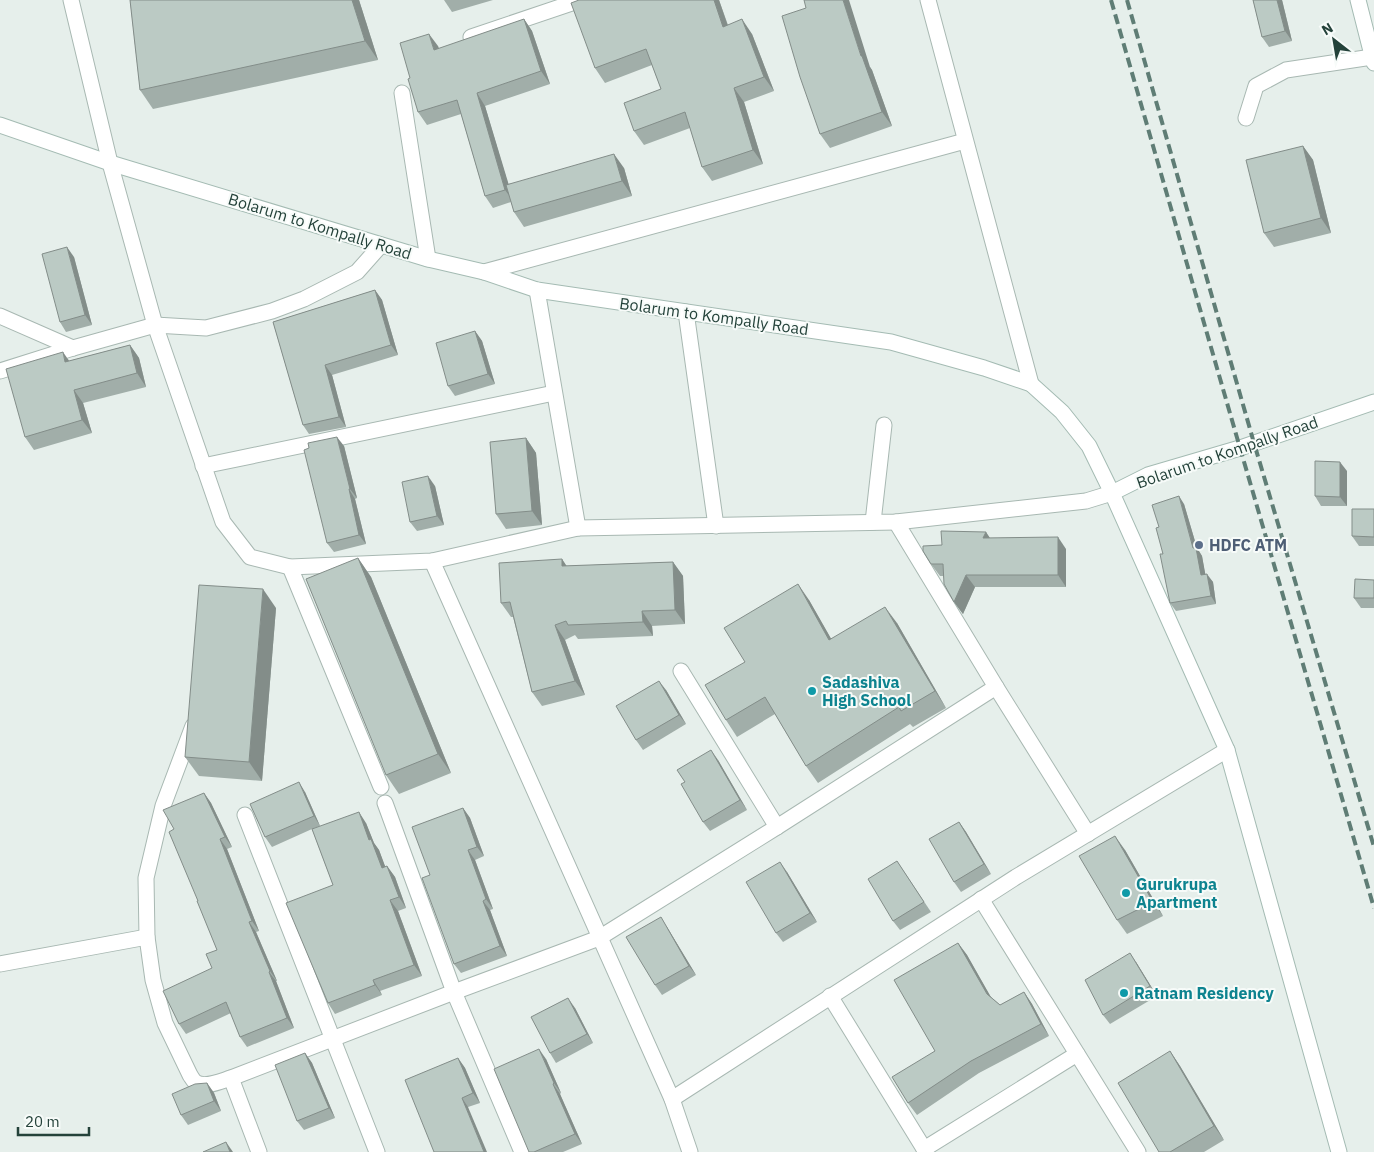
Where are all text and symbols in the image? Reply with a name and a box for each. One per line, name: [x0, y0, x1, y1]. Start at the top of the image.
north arrow: [1309, 15, 1359, 65]
text: N: [1318, 19, 1336, 39]
street label: Bolarum to Kompally Road: [226, 189, 414, 263]
street label: Bolarum to Kompally Road: [618, 293, 810, 339]
street label: Bolarum to Kompally Road: [1134, 411, 1320, 493]
place label: HDFC ATM: [1209, 535, 1287, 555]
marker: HDFC ATM: [1193, 539, 1205, 551]
place label: Sadashiva High School: [822, 672, 911, 710]
marker: Sadashiva High School: [806, 685, 818, 697]
place label: Gurukrupa Apartment: [1136, 874, 1217, 912]
marker: Gurukrupa Apartment: [1120, 887, 1132, 899]
place label: Ratnam Residency: [1134, 983, 1274, 1003]
marker: Ratnam Residency: [1118, 987, 1130, 999]
scale bar: [18, 1104, 89, 1136]
text: 20 m: [25, 1112, 60, 1131]

